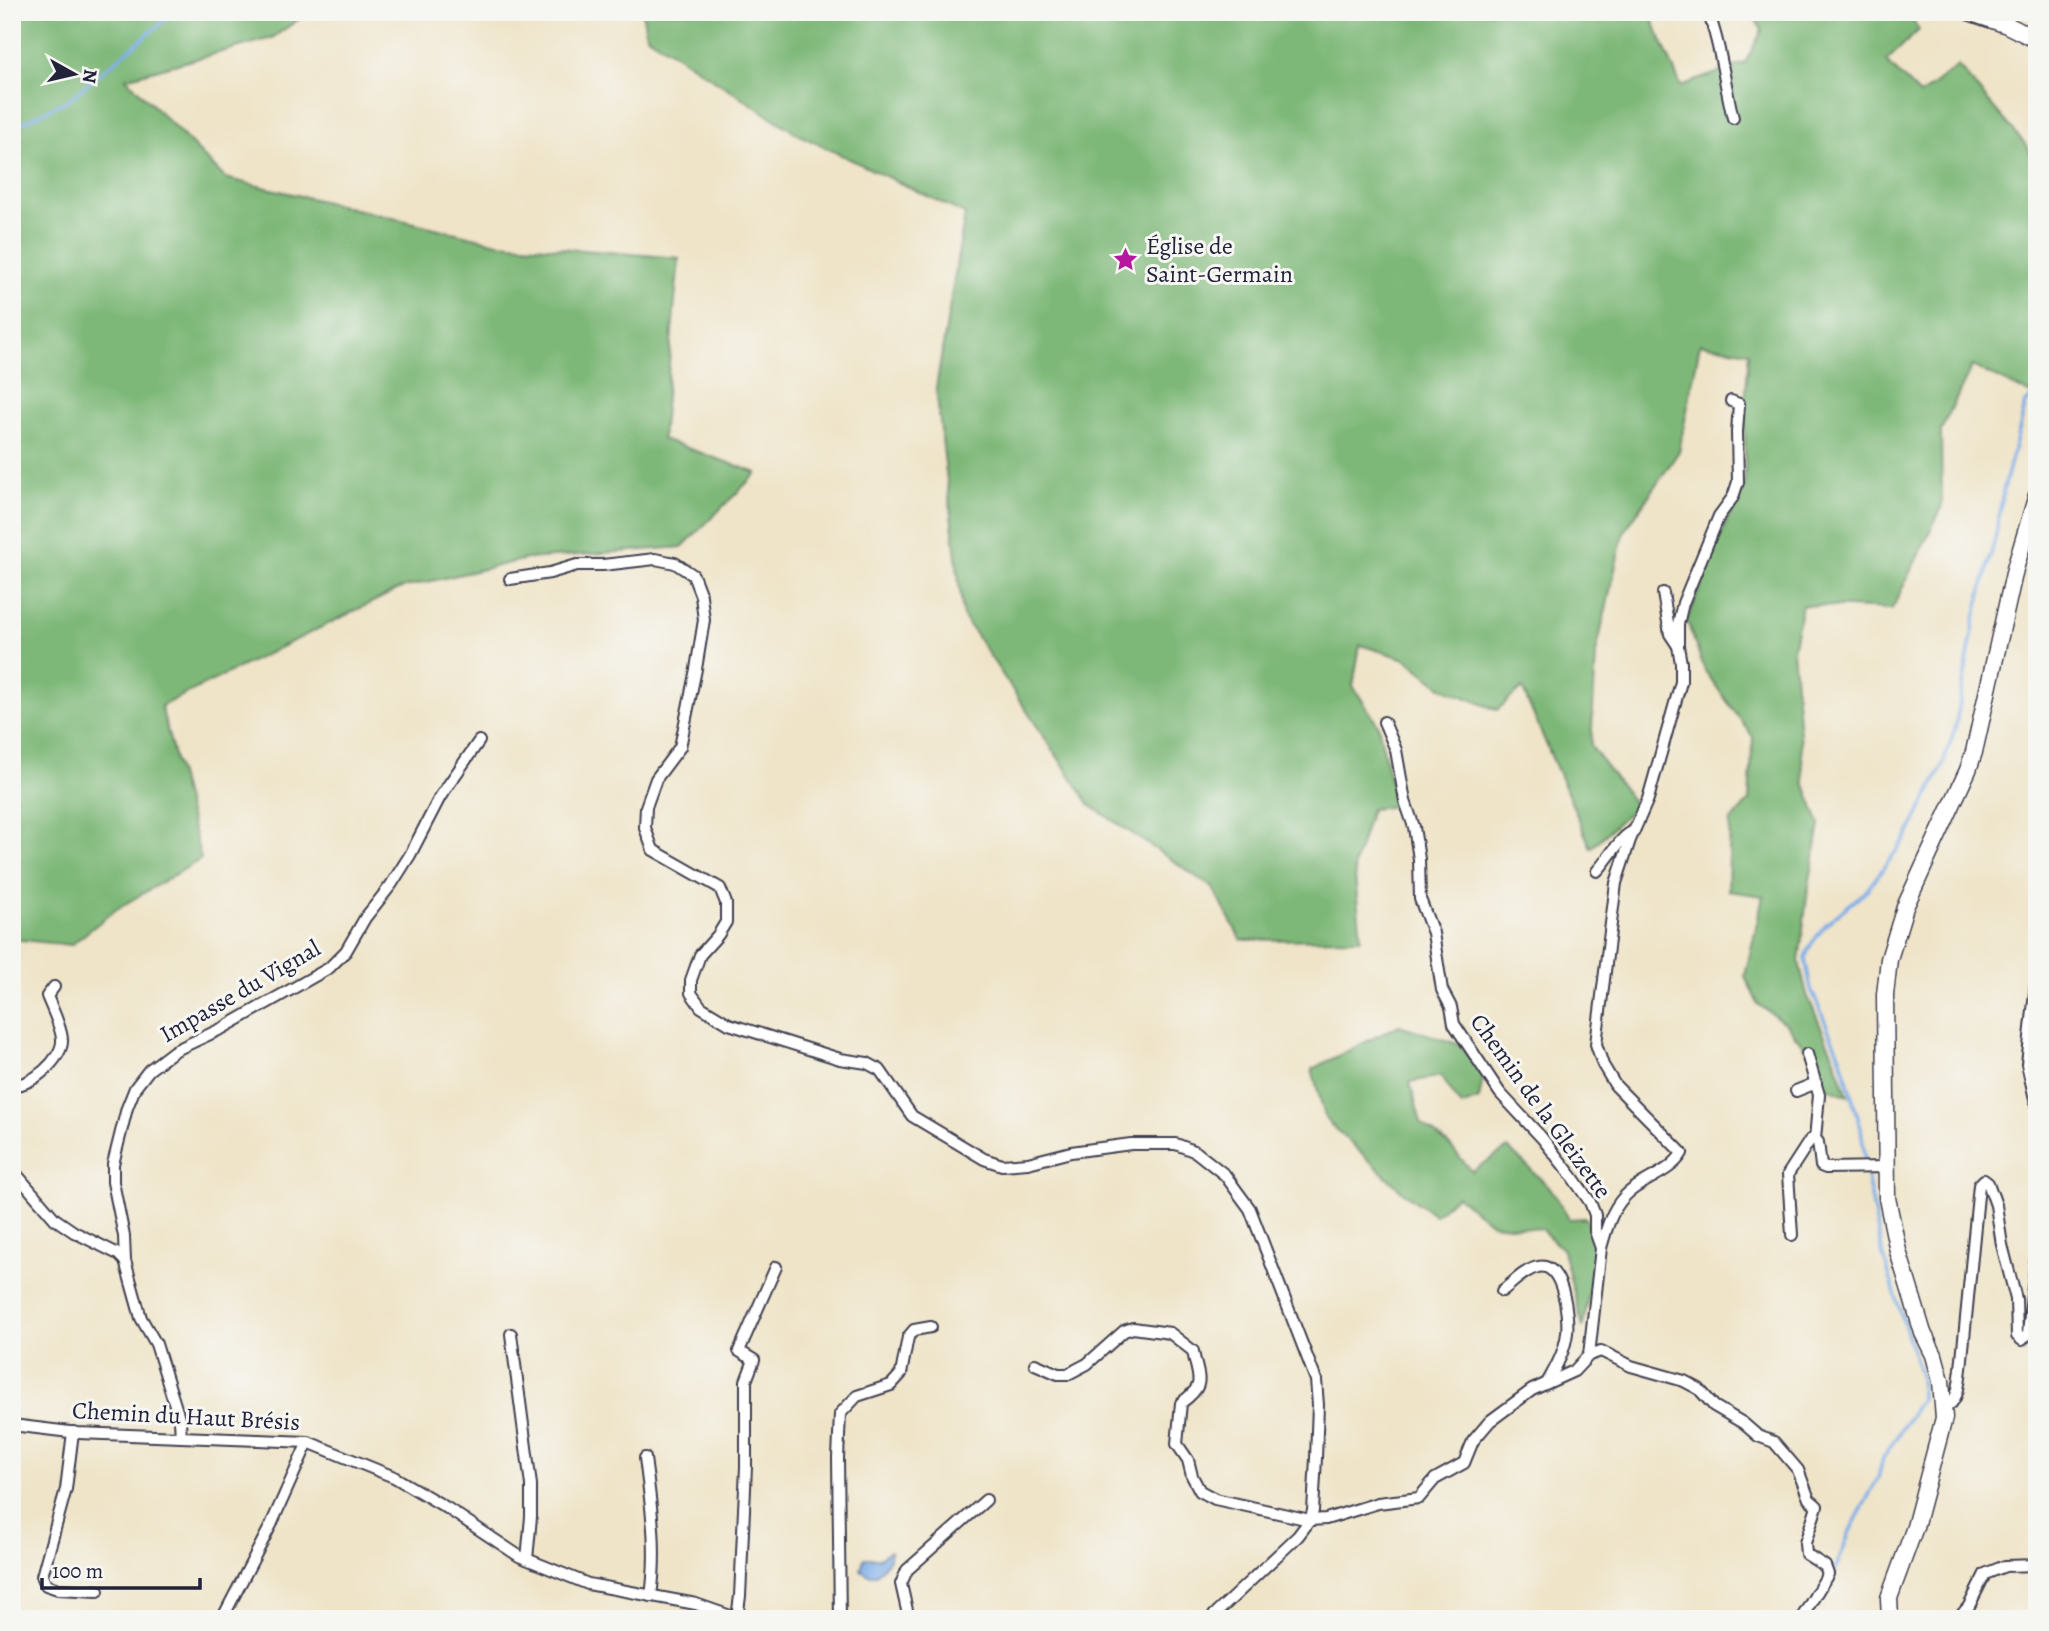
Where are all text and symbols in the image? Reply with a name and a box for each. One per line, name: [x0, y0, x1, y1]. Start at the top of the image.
north arrow: [38, 38, 108, 108]
text: N: [76, 68, 104, 85]
place label: Église de Saint-Germain: [1146, 230, 1293, 290]
place icon: Église de Saint-Germain: [1112, 246, 1140, 274]
street label: Impasse du Vignal: [154, 932, 326, 1050]
street label: Chemin de la Gleizette: [1463, 1007, 1619, 1205]
street label: Chemin du Haut Brésis: [71, 1394, 301, 1438]
scale bar: [42, 1547, 200, 1591]
text: 100 m: [52, 1557, 103, 1585]

